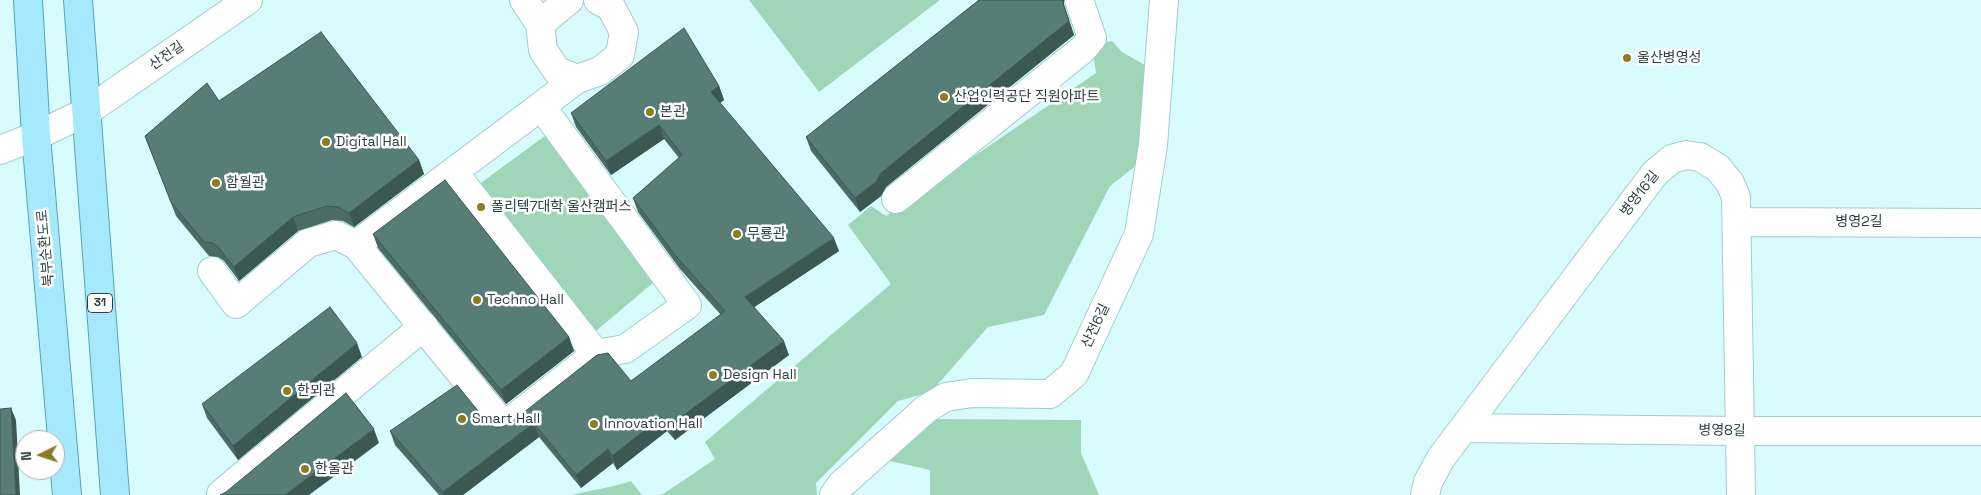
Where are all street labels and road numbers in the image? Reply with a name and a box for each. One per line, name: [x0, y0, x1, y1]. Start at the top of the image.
street label: 산전길: [146, 38, 188, 74]
street label: 병영16길: [1617, 168, 1663, 220]
street label: 북부순환도로: [34, 209, 58, 287]
street label: 병영2길: [1835, 214, 1883, 230]
road number: 31: [88, 294, 112, 312]
street label: 산전6길: [1078, 301, 1114, 351]
street label: 병영8길: [1698, 422, 1746, 440]

